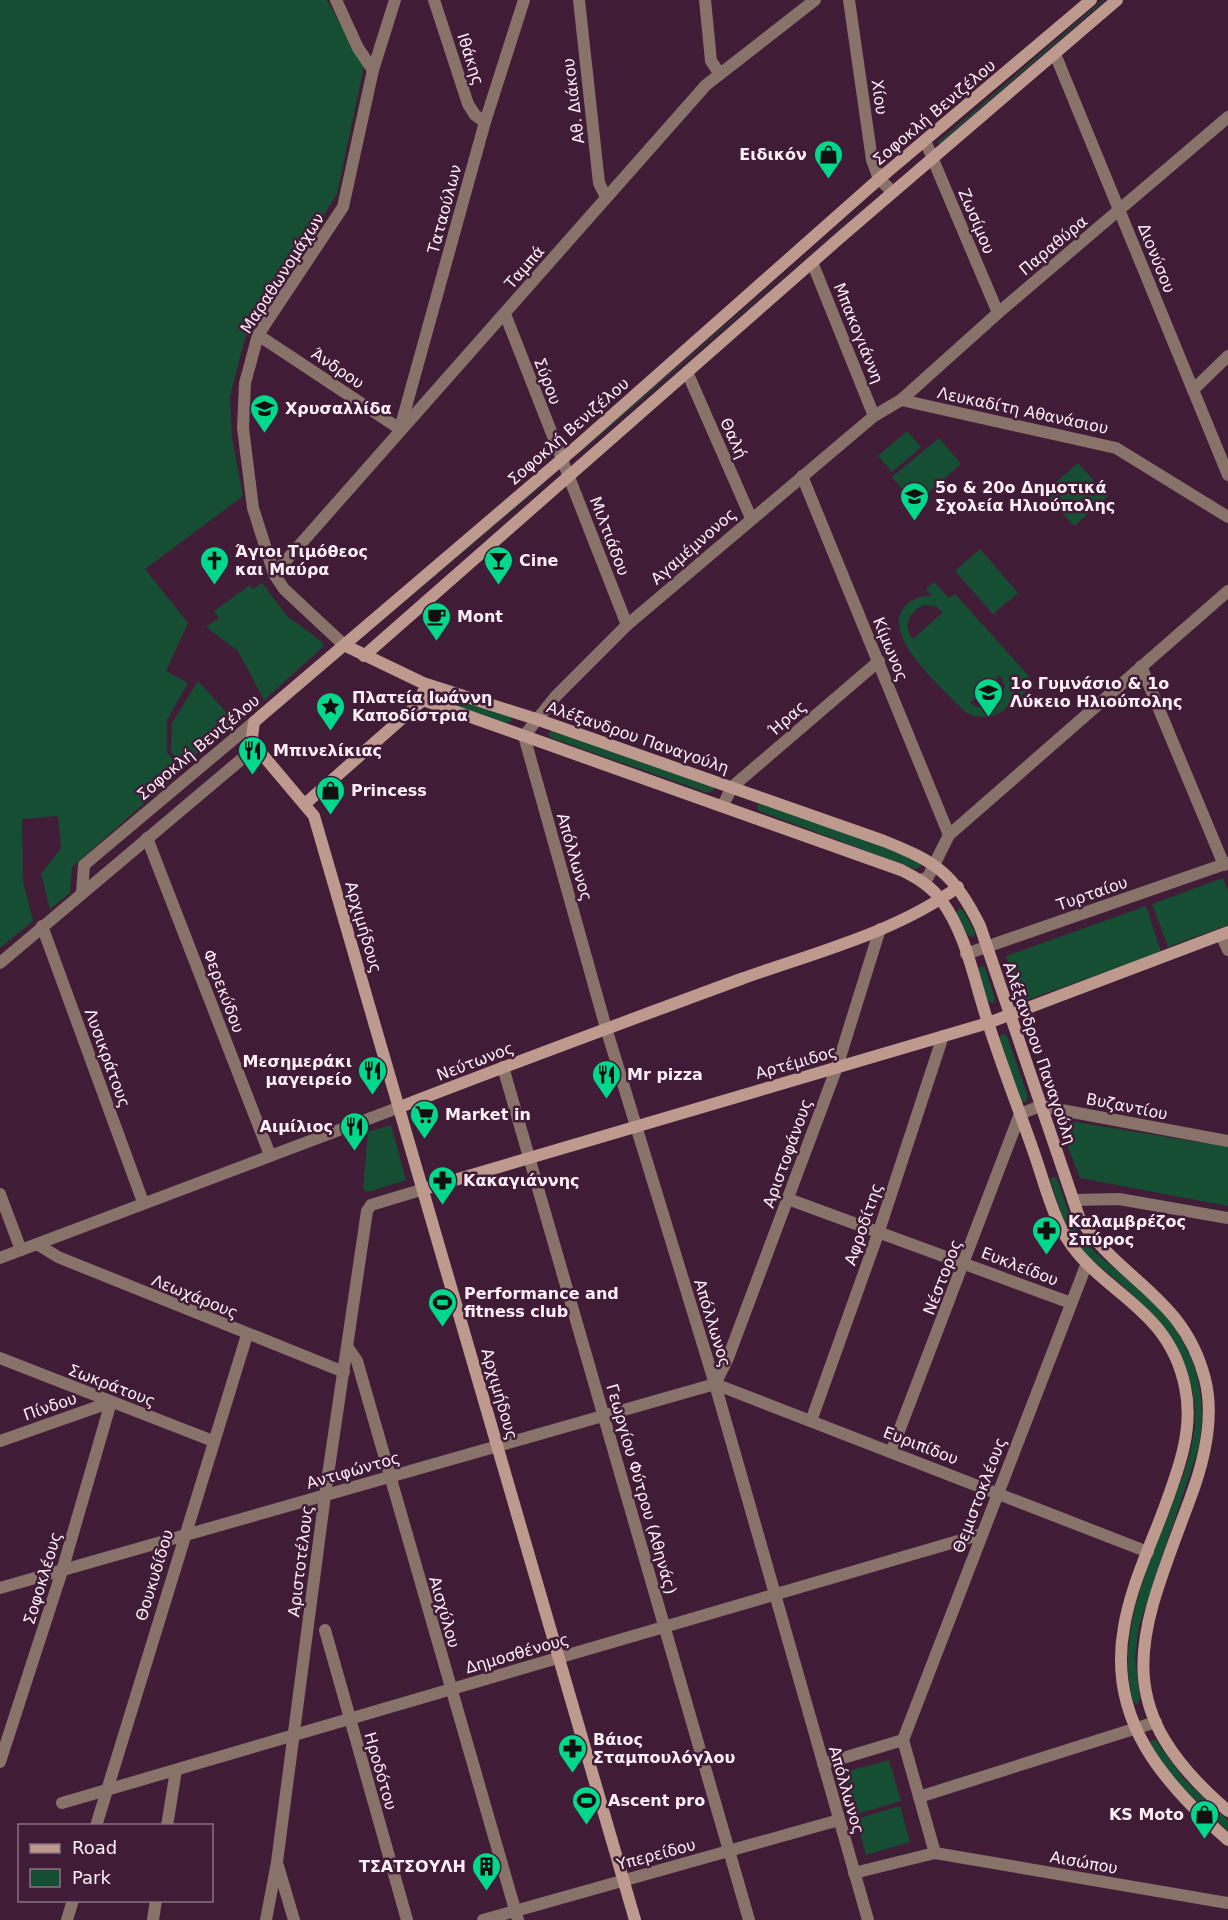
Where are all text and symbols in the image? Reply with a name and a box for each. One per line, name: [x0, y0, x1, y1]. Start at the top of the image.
street label: Ιθάκης: [453, 31, 488, 88]
street label: Σοφοκλή Βενιζέλου: [869, 56, 999, 169]
street label: Αθ. Διάκου: [559, 57, 588, 145]
street label: Χίου: [868, 78, 891, 116]
shop icon: Ειδικόν: [812, 138, 844, 180]
place label: Ειδικόν: [739, 145, 807, 164]
street label: Ταταούλων: [423, 162, 465, 257]
street label: Ζωσίμου: [954, 186, 999, 257]
street label: Μαραθωνομάχων: [237, 210, 328, 337]
street label: Παραθύρα: [1015, 211, 1091, 279]
street label: Διονύσου: [1134, 221, 1179, 296]
street label: Ταμπά: [500, 242, 548, 293]
street label: Μπακογιάννη: [830, 280, 887, 386]
street label: Άνδρου: [308, 344, 367, 393]
street label: Σύρου: [530, 355, 565, 407]
street label: Σοφοκλή Βενιζέλου: [504, 374, 633, 489]
street label: Λευκαδίτη Αθανάσιου: [936, 383, 1110, 438]
school or university icon: Χρυσαλλίδα: [248, 392, 280, 434]
place label: Χρυσαλλίδα: [285, 399, 392, 418]
street label: Θαλή: [716, 415, 751, 462]
place label: 5ο & 20ο Δημοτικά Σχολεία Ηλιούπολης: [935, 478, 1115, 515]
school or university icon: 5ο & 20ο Δημοτικά Σχολεία Ηλιούπολης: [898, 480, 930, 522]
street label: Μιλτιάδου: [586, 494, 633, 578]
street label: Αγαμέμνονος: [647, 504, 740, 589]
place label: Άγιοι Τιμόθεος και Μαύρα: [235, 542, 368, 579]
church icon: Άγιοι Τιμόθεος και Μαύρα: [198, 544, 230, 586]
bar icon: Cine: [482, 544, 514, 586]
place label: Cine: [519, 551, 559, 570]
cafe icon: Mont: [420, 600, 452, 642]
place label: Mont: [457, 607, 503, 626]
street label: Κίμωνος: [869, 614, 912, 684]
place label: 1ο Γυμνάσιο & 1ο Λύκειο Ηλιούπολης: [1010, 674, 1182, 711]
school or university icon: 1ο Γυμνάσιο & 1ο Λύκειο Ηλιούπολης: [973, 676, 1005, 718]
place label: Πλατεία Ιωάννη Καποδίστρια: [352, 688, 492, 725]
place icon: Πλατεία Ιωάννη Καποδίστρια: [315, 690, 347, 732]
street label: Σοφοκλή Βενιζέλου: [133, 691, 263, 804]
street label: Αλέξανδρου Παναγούλη: [544, 697, 732, 778]
street label: Ήρας: [764, 697, 810, 741]
restaurant icon: Μπινελίκιας: [236, 734, 268, 776]
place label: Μπινελίκιας: [273, 741, 382, 760]
shop icon: Princess: [314, 774, 346, 816]
place label: Princess: [351, 781, 427, 800]
street label: Απόλλωνος: [553, 811, 596, 903]
street label: Τυρταίου: [1053, 872, 1130, 915]
street label: Αρχιμήδους: [341, 879, 386, 975]
street label: Φερεκύδου: [199, 947, 248, 1035]
street label: Αλέξανδρου Παναγούλη: [999, 959, 1080, 1147]
street label: Λυσικράτους: [81, 1006, 134, 1110]
street label: Νεύτωνος: [434, 1038, 516, 1085]
street label: Αρτέμιδος: [753, 1042, 839, 1083]
place label: Μεσημεράκι μαγειρείο: [243, 1052, 352, 1089]
restaurant icon: Μεσημεράκι μαγειρείο: [357, 1054, 389, 1096]
restaurant icon: Mr pizza: [590, 1058, 622, 1100]
place label: Mr pizza: [627, 1065, 703, 1084]
street label: Βυζαντίου: [1085, 1089, 1169, 1124]
street label: Αριστοφάνους: [759, 1096, 816, 1210]
supermarket icon: Market in: [408, 1098, 440, 1140]
place label: Market in: [445, 1105, 531, 1124]
restaurant icon: Αιμίλιος: [338, 1110, 370, 1152]
place label: Αιμίλιος: [260, 1117, 333, 1136]
pharmacy icon: Κακαγιάννης: [426, 1164, 458, 1206]
place label: Κακαγιάννης: [463, 1171, 580, 1190]
street label: Αφροδίτης: [841, 1181, 886, 1268]
place label: Καλαμβρέζος Σπύρος: [1068, 1212, 1186, 1249]
pharmacy icon: Καλαμβρέζος Σπύρος: [1031, 1214, 1063, 1256]
street label: Νέστορος: [919, 1237, 966, 1318]
street label: Ευκλείδου: [979, 1243, 1061, 1290]
street label: Λεωχάρους: [149, 1271, 241, 1322]
street label: Απόλλωνος: [690, 1277, 735, 1369]
place label: Performance and fitness club: [464, 1284, 619, 1321]
sports icon: Performance and fitness club: [427, 1286, 459, 1328]
street label: Αρχιμήδους: [477, 1346, 522, 1442]
street label: Σωκράτους: [66, 1360, 158, 1411]
street label: Γεωργίου Φύτρου (Αθηνάς): [602, 1382, 681, 1597]
street label: Πίνδου: [21, 1389, 79, 1424]
street label: Ευριπίδου: [881, 1422, 961, 1468]
street label: Θεμιστοκλέους: [949, 1435, 1010, 1556]
street label: Αντιφώντος: [304, 1448, 402, 1493]
street label: Αριστοτέλους: [284, 1504, 317, 1618]
street label: Θουκυδίδου: [132, 1527, 177, 1623]
street label: Σοφοκλέους: [19, 1529, 66, 1627]
street label: Αισχύλου: [425, 1574, 464, 1650]
street label: Δημοσθένους: [463, 1630, 571, 1677]
street label: Ηροδότου: [360, 1730, 401, 1812]
place label: Βάιος Σταμπουλόγλου: [593, 1730, 735, 1767]
pharmacy icon: Βάιος Σταμπουλόγλου: [556, 1732, 588, 1774]
street label: Απόλλωνος: [825, 1744, 868, 1836]
sports icon: Ascent pro: [571, 1784, 603, 1826]
place label: Ascent pro: [608, 1791, 705, 1810]
shop icon: KS Moto: [1189, 1798, 1221, 1840]
place label: KS Moto: [1109, 1805, 1184, 1824]
legend: [18, 1824, 213, 1902]
street label: Υπερείδου: [614, 1835, 698, 1874]
text: Road: [72, 1837, 117, 1858]
street label: Αισώπου: [1048, 1847, 1119, 1878]
building icon: ΤΣΑΤΣΟΥΛΗ: [471, 1850, 503, 1892]
place label: ΤΣΑΤΣΟΥΛΗ: [359, 1857, 466, 1876]
text: Park: [72, 1867, 111, 1888]

